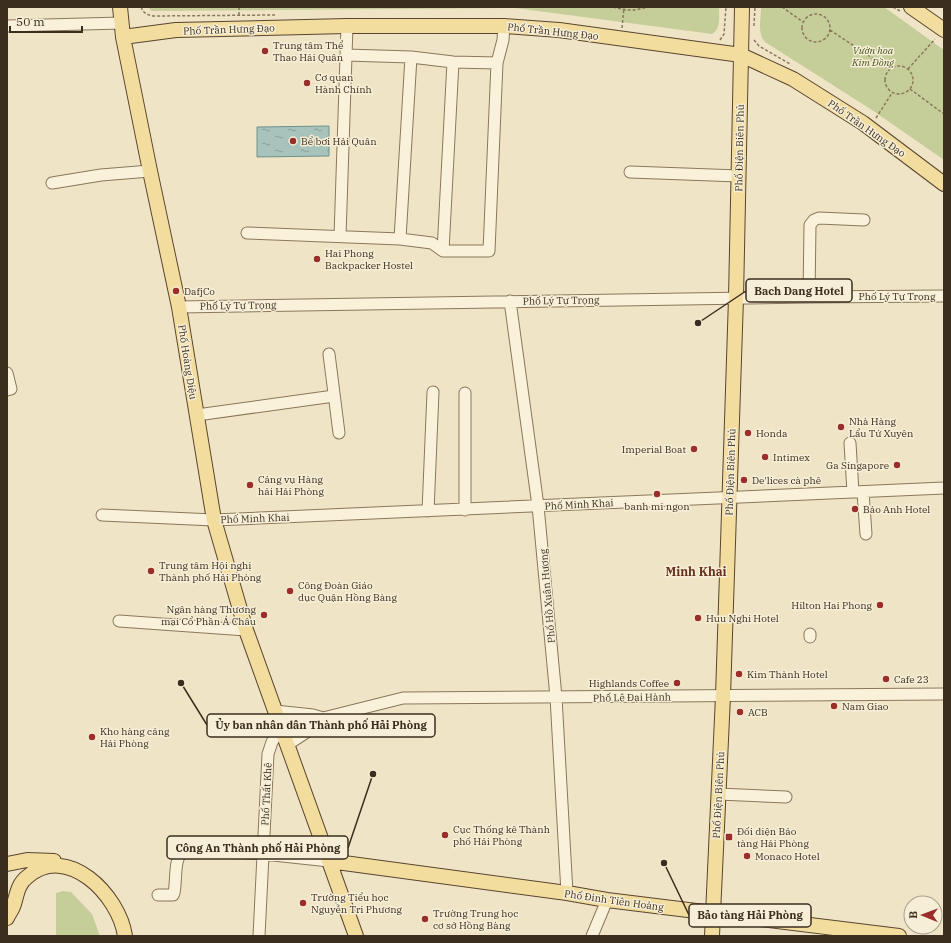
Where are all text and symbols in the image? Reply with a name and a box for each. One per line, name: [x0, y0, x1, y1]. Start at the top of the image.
scale bar: [10, 8, 82, 34]
text: 50 m: [16, 14, 45, 29]
street label: Phố Trần Hưng Đạo: [507, 20, 600, 43]
street label: Phố Trần Hưng Đạo: [183, 21, 275, 38]
place label: Trung tâm Thể Thao Hải Quân: [273, 39, 344, 64]
park label: Vườn hoa Kim Đồng: [851, 44, 894, 69]
marker: Trung tâm Thể Thao Hải Quân: [260, 46, 270, 56]
place label: Cơ quan Hành Chính: [315, 71, 372, 96]
marker: Cơ quan Hành Chính: [302, 78, 312, 88]
street label: Phố Trần Hưng Đạo: [825, 97, 908, 160]
street label: Phố Điện Biên Phủ: [732, 104, 747, 192]
place label: Bể bơi Hải Quân: [301, 135, 377, 148]
marker: Bể bơi Hải Quân: [288, 136, 298, 146]
place label: Hai Phong Backpacker Hostel: [325, 247, 413, 272]
marker: Hai Phong Backpacker Hostel: [312, 254, 322, 264]
callout: Bach Dang Hotel: [746, 279, 852, 302]
text: Bach Dang Hotel: [754, 284, 844, 298]
place label: DafjCo: [184, 285, 215, 298]
marker: DafjCo: [171, 286, 181, 296]
street label: Phố Lý Tự Trọng: [859, 290, 936, 303]
street label: Phố Lý Tự Trọng: [522, 293, 600, 308]
street label: Phố Lý Tự Trọng: [199, 298, 277, 313]
street label: Phố Hoàng Diệu: [175, 324, 200, 400]
place label: Nhà Hàng Lẩu Tứ Xuyên: [849, 415, 914, 440]
marker: Nhà Hàng Lẩu Tứ Xuyên: [836, 422, 846, 432]
place label: Honda: [756, 427, 788, 440]
street label: Phố Điện Biên Phủ: [722, 428, 739, 516]
marker: Honda: [743, 428, 753, 438]
place label: Imperial Boat: [622, 443, 686, 456]
marker: Imperial Boat: [689, 444, 699, 454]
place label: Intimex: [773, 451, 810, 464]
marker: Intimex: [760, 452, 770, 462]
place label: Ga Singapore: [826, 459, 889, 472]
marker: Ga Singapore: [892, 460, 902, 470]
place label: Cảng vụ Hàng hải Hải Phòng: [258, 473, 324, 498]
place label: De'lices cà phê: [752, 474, 821, 487]
marker: De'lices cà phê: [739, 475, 749, 485]
marker: Cảng vụ Hàng hải Hải Phòng: [245, 480, 255, 490]
marker: banh mi ngon: [652, 489, 662, 499]
street label: Phố Minh Khai: [544, 496, 614, 513]
place label: banh mi ngon: [624, 500, 690, 513]
place label: Bảo Anh Hotel: [863, 503, 930, 516]
marker: Bảo Anh Hotel: [850, 504, 860, 514]
street label: Phố Minh Khai: [220, 511, 290, 526]
street label: Phố Hồ Xuân Hương: [537, 548, 558, 644]
place label: Trung tâm Hội nghị Thành phố Hải Phòng: [159, 559, 262, 584]
district label: Minh Khai: [665, 564, 727, 579]
marker: Trung tâm Hội nghị Thành phố Hải Phòng: [146, 566, 156, 576]
place label: Công Đoàn Giáo dục Quận Hồng Bàng: [298, 579, 397, 604]
marker: Công Đoàn Giáo dục Quận Hồng Bàng: [285, 586, 295, 596]
place label: Hilton Hai Phong: [791, 599, 873, 612]
marker: Hilton Hai Phong: [875, 600, 885, 610]
place label: Ngân hàng Thương mại Cổ Phần Á Châu: [161, 603, 257, 628]
marker: Ngân hàng Thương mại Cổ Phần Á Châu: [259, 610, 269, 620]
place label: Huu Nghi Hotel: [706, 612, 779, 625]
marker: Huu Nghi Hotel: [693, 613, 703, 623]
place label: Kim Thành Hotel: [747, 668, 828, 681]
marker: Kim Thành Hotel: [734, 669, 744, 679]
place label: Cafe 23: [894, 673, 929, 686]
marker: Cafe 23: [881, 674, 891, 684]
place label: Highlands Coffee: [589, 677, 669, 690]
marker: Highlands Coffee: [672, 678, 682, 688]
street label: Phố Lê Đại Hành: [593, 690, 671, 705]
place label: Nam Giao: [842, 700, 889, 713]
marker: Nam Giao: [829, 701, 839, 711]
place label: ACB: [748, 706, 768, 719]
marker: ACB: [735, 707, 745, 717]
callout: Ủy ban nhân dân Thành phố Hải Phòng: [207, 714, 435, 737]
text: Ủy ban nhân dân Thành phố Hải Phòng: [215, 717, 427, 732]
place label: Kho hàng cảng Hải Phòng: [100, 725, 170, 750]
marker: Kho hàng cảng Hải Phòng: [87, 732, 97, 742]
street label: Phố Điện Biên Phủ: [710, 751, 727, 839]
street label: Phố Thất Khê: [258, 762, 275, 826]
place label: Cục Thống kê Thành phố Hải Phòng: [453, 823, 550, 848]
place label: Đối diện Bảo tàng Hải Phòng: [737, 825, 809, 850]
marker: Cục Thống kê Thành phố Hải Phòng: [440, 830, 450, 840]
marker: Đối diện Bảo tàng Hải Phòng: [724, 832, 734, 842]
callout: Công An Thành phố Hải Phòng: [167, 836, 348, 859]
text: Công An Thành phố Hải Phòng: [176, 840, 341, 855]
place label: Monaco Hotel: [755, 850, 820, 863]
marker: Monaco Hotel: [742, 851, 752, 861]
street label: Phố Đinh Tiên Hoàng: [563, 887, 665, 914]
place label: Trường Tiểu học Nguyễn Tri Phương: [311, 891, 403, 916]
north arrow: [903, 895, 943, 935]
marker: Trường Tiểu học Nguyễn Tri Phương: [298, 898, 308, 908]
callout: Bảo tàng Hải Phòng: [689, 904, 811, 927]
place label: Trường Trung học cơ sở Hồng Bàng: [433, 907, 518, 932]
text: Bảo tàng Hải Phòng: [697, 908, 803, 922]
text: B: [906, 911, 920, 919]
marker: Trường Trung học cơ sở Hồng Bàng: [420, 914, 430, 924]

